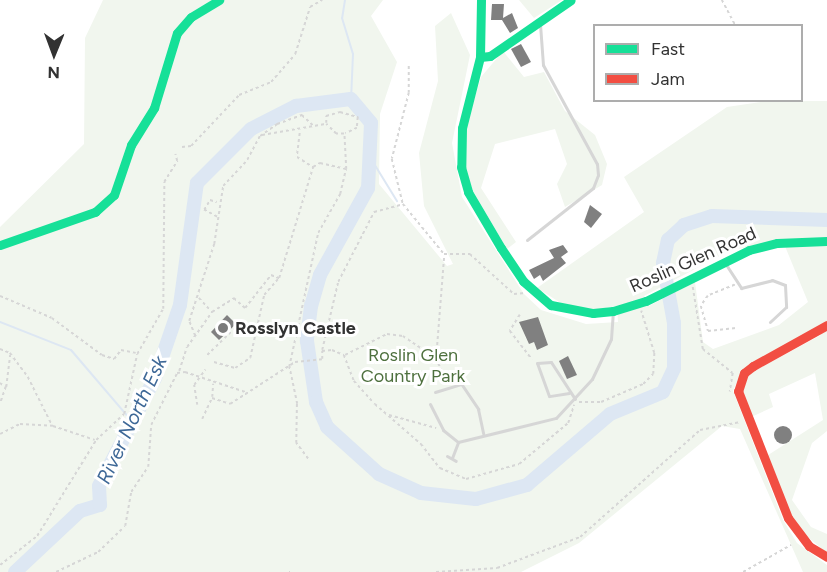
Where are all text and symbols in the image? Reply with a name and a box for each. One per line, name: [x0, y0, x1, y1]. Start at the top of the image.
north arrow: [24, 24, 84, 84]
legend: [593, 24, 803, 102]
text: Fast: [651, 38, 685, 60]
text: N: [47, 63, 60, 82]
text: Jam: [651, 68, 685, 90]
street label: Roslin Glen Road: [626, 222, 760, 298]
place label: Rosslyn Castle: [235, 317, 356, 339]
marker: Rosslyn Castle: [216, 321, 230, 335]
park label: Roslin Glen Country Park: [361, 345, 465, 388]
water label: River North Esk: [92, 352, 172, 488]

